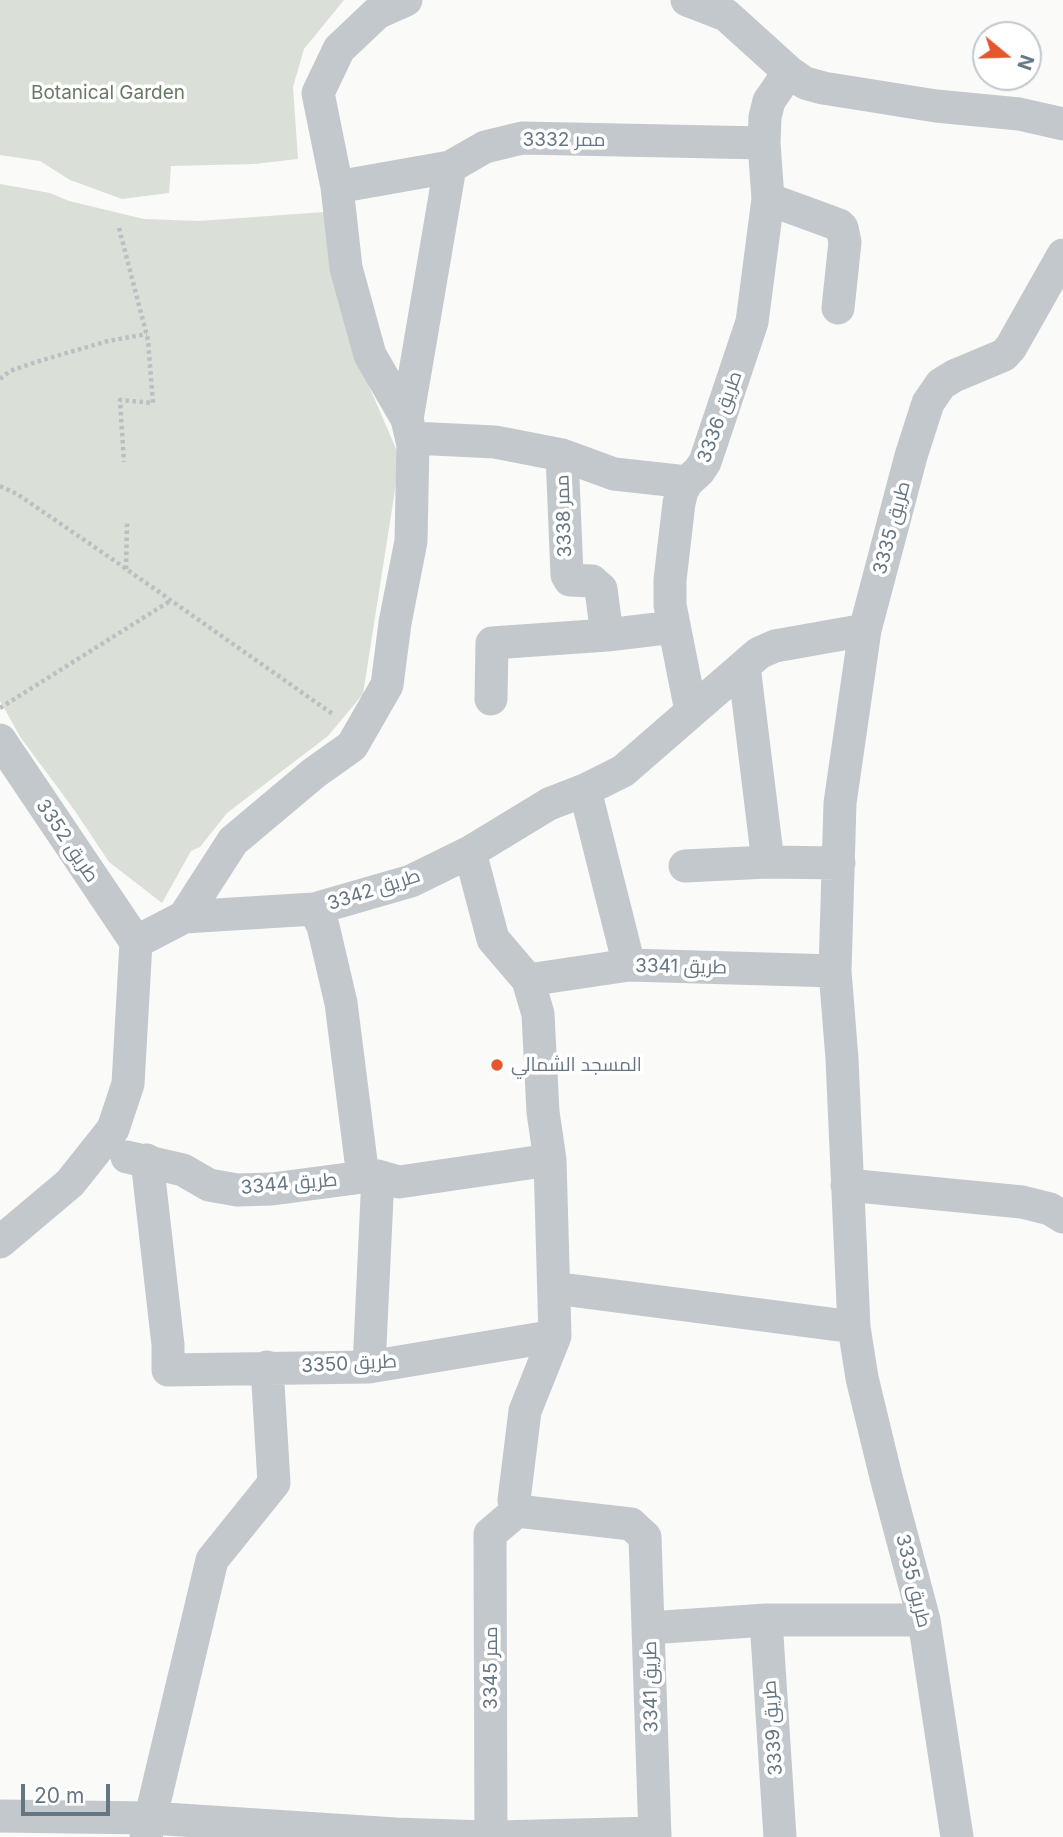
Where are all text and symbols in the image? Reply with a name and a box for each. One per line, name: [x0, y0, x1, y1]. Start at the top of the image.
north arrow: [972, 21, 1042, 91]
text: N: [1012, 52, 1039, 73]
park label: Botanical Garden: [31, 82, 185, 104]
street label: ممر 3332: [523, 129, 605, 151]
street label: طريق 3336: [693, 368, 747, 466]
street label: ممر 3338: [551, 474, 577, 558]
street label: طريق 3335: [869, 479, 915, 577]
street label: طريق 3352: [31, 795, 103, 887]
street label: طريق 3342: [325, 864, 423, 916]
street label: طريق 3341: [635, 955, 727, 979]
place label: المسجد الشمالي: [511, 1054, 642, 1076]
marker: المسجد الشمالي: [489, 1057, 505, 1073]
street label: طريق 3344: [240, 1168, 338, 1200]
street label: طريق 3350: [301, 1350, 397, 1378]
street label: طريق 3335: [890, 1532, 936, 1630]
street label: ممر 3345: [480, 1626, 502, 1710]
street label: طريق 3341: [639, 1641, 663, 1733]
street label: طريق 3339: [758, 1679, 788, 1777]
scale bar: [24, 1770, 114, 1814]
text: 20 m: [34, 1783, 84, 1808]

